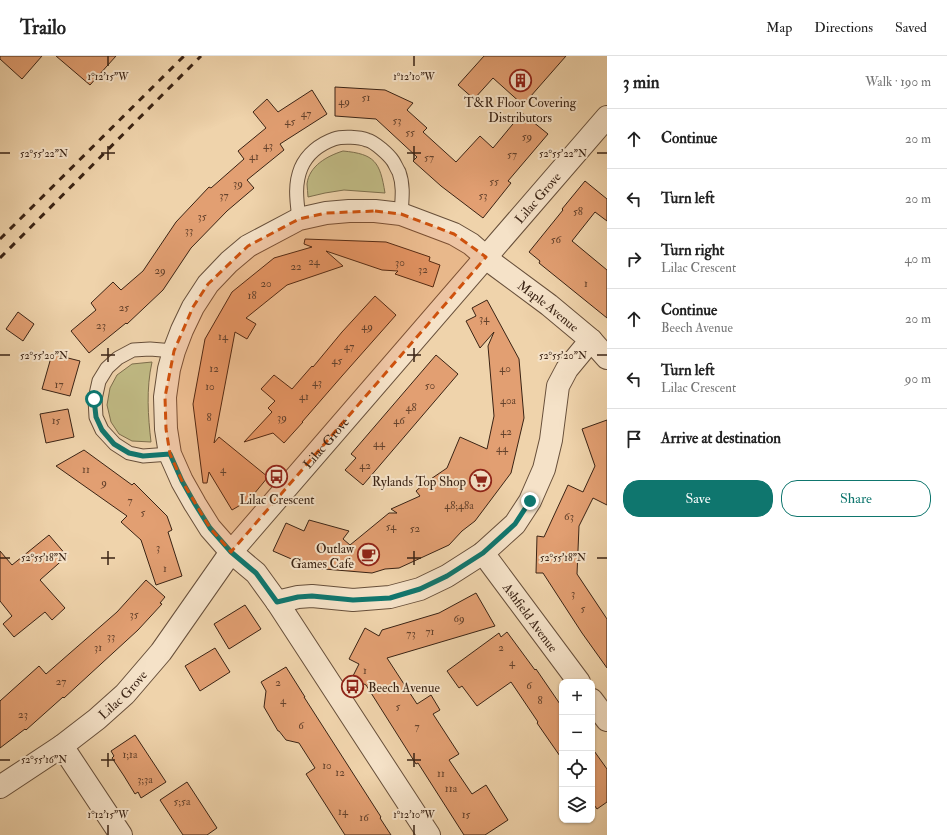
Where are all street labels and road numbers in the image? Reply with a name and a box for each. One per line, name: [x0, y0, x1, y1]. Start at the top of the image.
street label: Lilac Grove: [512, 169, 565, 227]
street label: Maple Avenue: [514, 278, 582, 336]
street label: Lilac Grove: [300, 414, 353, 472]
street label: Ashfield Avenue: [498, 579, 561, 656]
street label: Lilac Grove: [96, 667, 151, 723]

